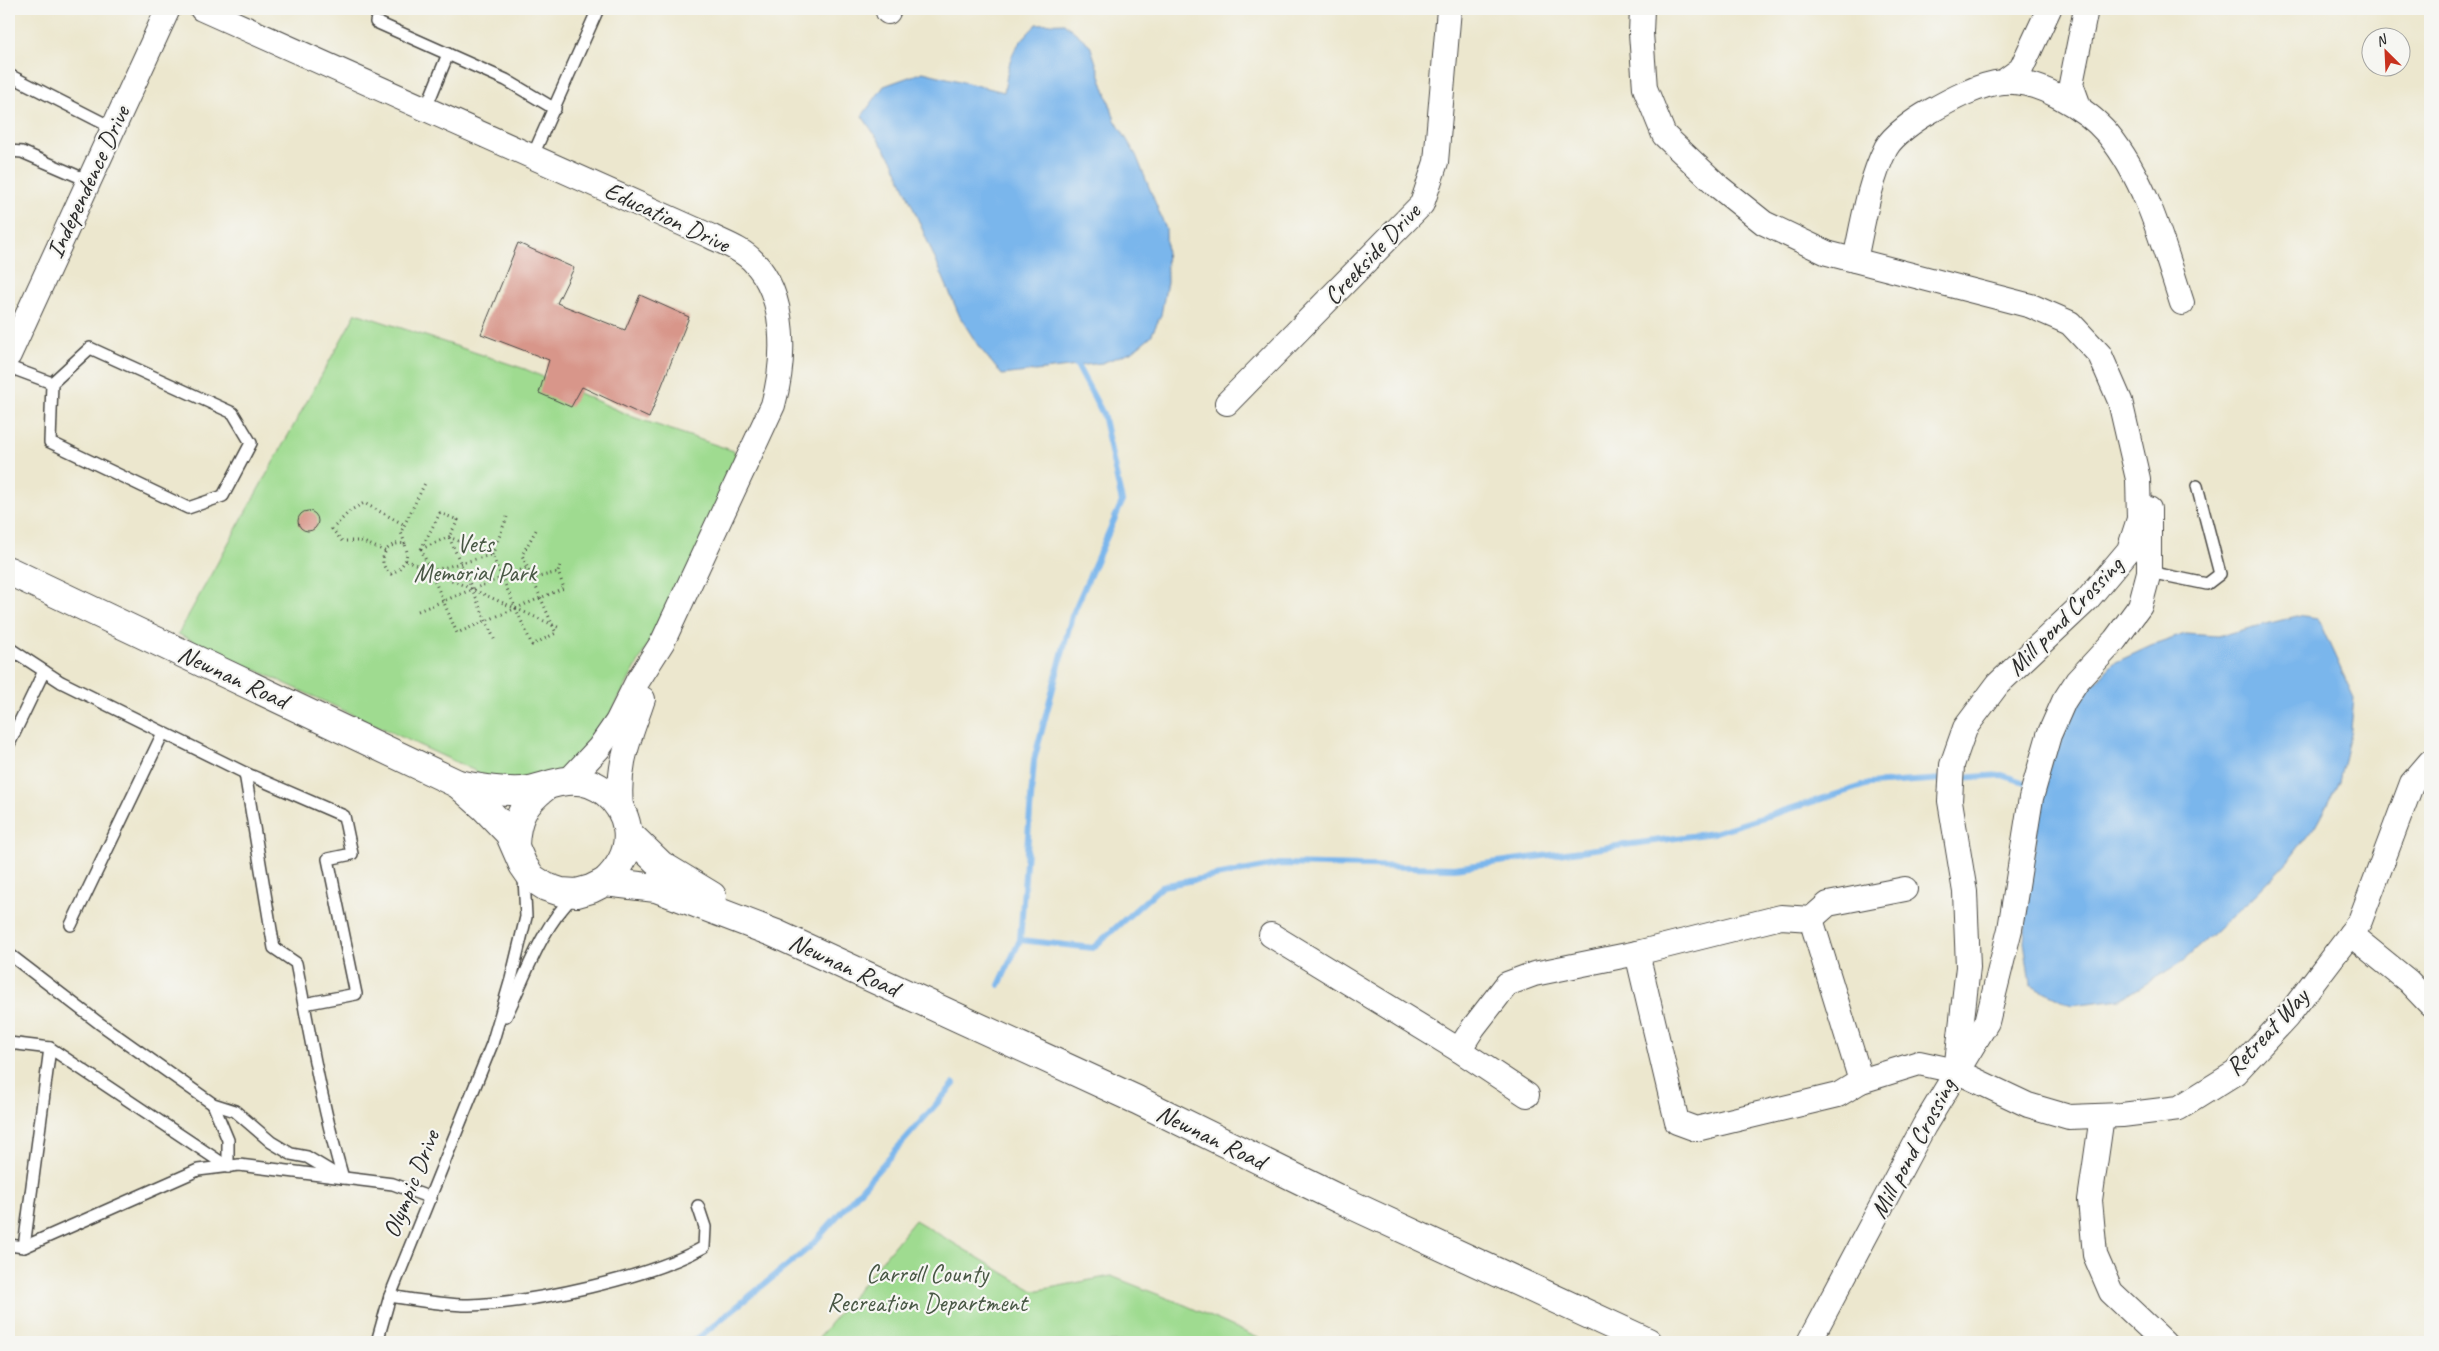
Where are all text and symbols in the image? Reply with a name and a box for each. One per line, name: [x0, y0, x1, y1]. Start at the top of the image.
north arrow: [2362, 28, 2412, 78]
text: N: [2373, 30, 2390, 50]
street label: Independence Drive: [39, 99, 138, 263]
street label: Education Drive: [599, 174, 736, 261]
street label: Creekside Drive: [1317, 195, 1429, 312]
park label: Vets Memorial Park: [414, 528, 538, 589]
street label: Mill pond Crossing: [2000, 549, 2131, 683]
street label: Newnan Road: [173, 638, 297, 718]
street label: Newnan Road: [784, 926, 908, 1006]
street label: Retreat Way: [2218, 980, 2317, 1082]
street label: Mill pond Crossing: [1863, 1071, 1964, 1224]
street label: Newnan Road: [1151, 1097, 1275, 1179]
street label: Olympic Drive: [375, 1124, 448, 1242]
park label: Carroll County Recreation Department: [827, 1258, 1030, 1319]

